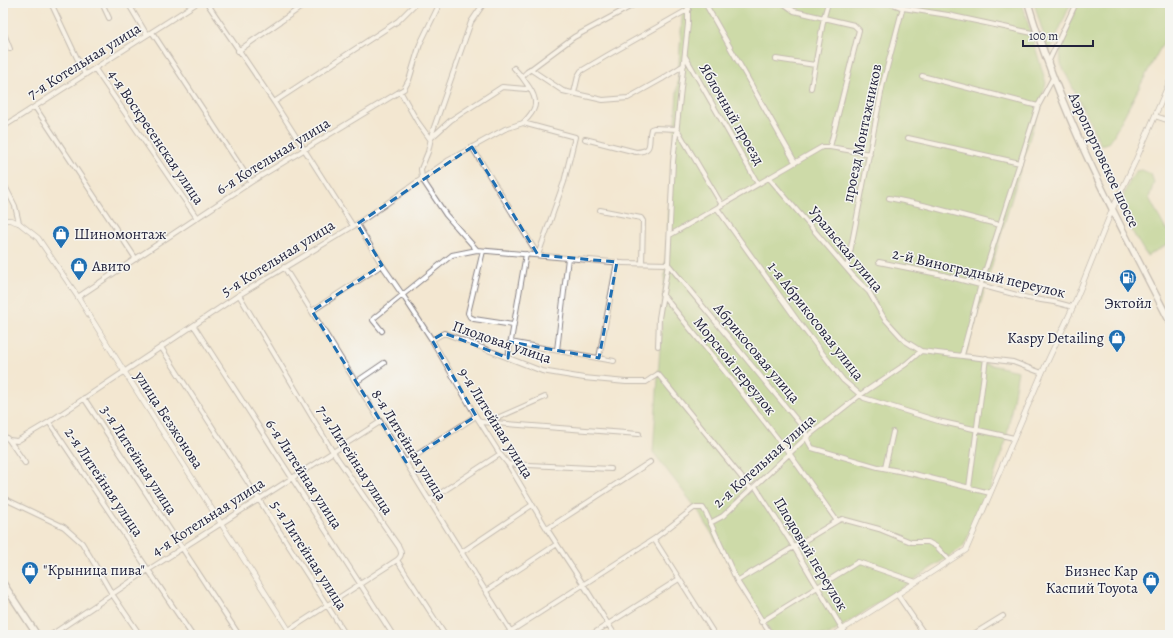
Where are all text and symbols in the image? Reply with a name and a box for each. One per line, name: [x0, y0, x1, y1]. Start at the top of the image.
street label: 7-я Котельная улица: [23, 18, 145, 104]
scale bar: [1023, 22, 1093, 48]
text: 100 m: [1029, 28, 1058, 44]
street label: Яблочный проезд: [695, 59, 769, 169]
street label: проезд Монтажников: [838, 62, 886, 204]
street label: 4-я Воскресенская улица: [103, 65, 209, 209]
street label: Аэропортовское шоссе: [1063, 88, 1144, 231]
street label: 6-я Котельная улица: [212, 113, 334, 199]
street label: Уральская улица: [804, 202, 888, 296]
street label: 5-я Котельная улица: [217, 215, 339, 301]
shop icon: Шиномонтаж: [51, 224, 71, 249]
place label: Шиномонтаж: [74, 224, 166, 244]
street label: 2-й Виноградный переулок: [890, 243, 1068, 303]
shop icon: Авито: [69, 256, 89, 281]
place label: Авито: [91, 256, 131, 276]
street label: 1-я Абрикосовая улица: [763, 258, 869, 385]
fuel station icon: Эктойл: [1118, 268, 1138, 293]
place label: Эктойл: [1104, 293, 1152, 313]
street label: Абрикосовая улица: [709, 298, 805, 407]
street label: Морской переулок: [689, 313, 781, 419]
street label: Плодовая улица: [450, 316, 554, 368]
place label: Kaspy Detailing: [1007, 328, 1104, 348]
shop icon: Kaspy Detailing: [1107, 328, 1127, 353]
street label: 9-я Литейная улица: [454, 364, 538, 482]
street label: улица Безжонова: [129, 367, 208, 473]
street label: 8-я Литейная улица: [367, 386, 451, 505]
street label: 3-я Литейная улица: [96, 401, 182, 519]
street label: 7-я Литейная улица: [312, 401, 398, 519]
street label: 2-я Котельная улица: [709, 410, 819, 512]
street label: 6-я Литейная улица: [261, 415, 347, 533]
street label: 2-я Литейная улица: [60, 424, 148, 541]
street label: 4-я Котельная улица: [148, 473, 268, 561]
street label: Плодовый переулок: [769, 493, 853, 615]
street label: 5-я Литейная улица: [266, 496, 352, 614]
shop icon: "Крыница пива": [20, 560, 40, 585]
place label: "Крыница пива": [43, 560, 145, 580]
place label: Бизнес Кар Каспий Toyota: [1046, 561, 1138, 598]
shop icon: Бизнес Кар Каспий Toyota: [1141, 570, 1161, 595]

